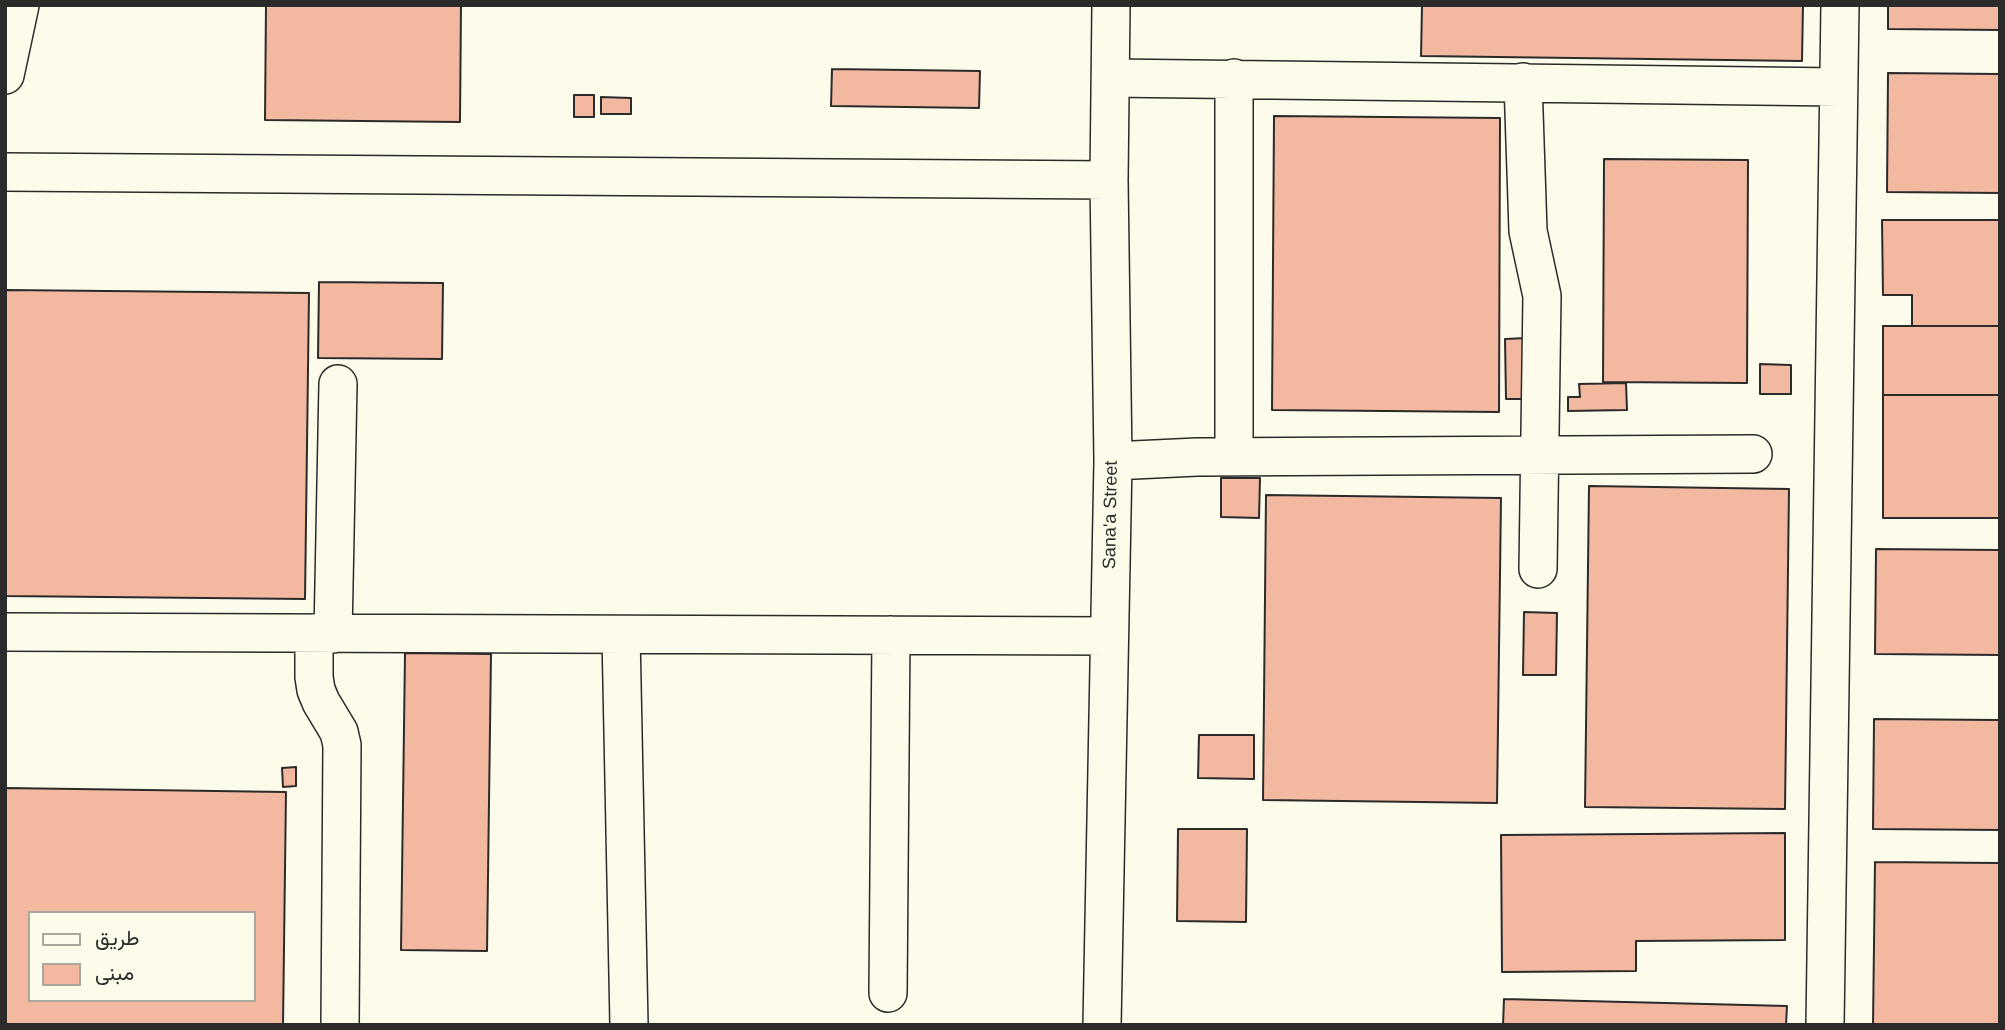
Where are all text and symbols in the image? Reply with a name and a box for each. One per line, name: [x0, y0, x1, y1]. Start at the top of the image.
street label: Sana'a Street: [1099, 461, 1123, 569]
legend: [28, 911, 256, 1002]
text: طريق: [95, 926, 140, 949]
text: مبنى: [95, 961, 134, 984]

